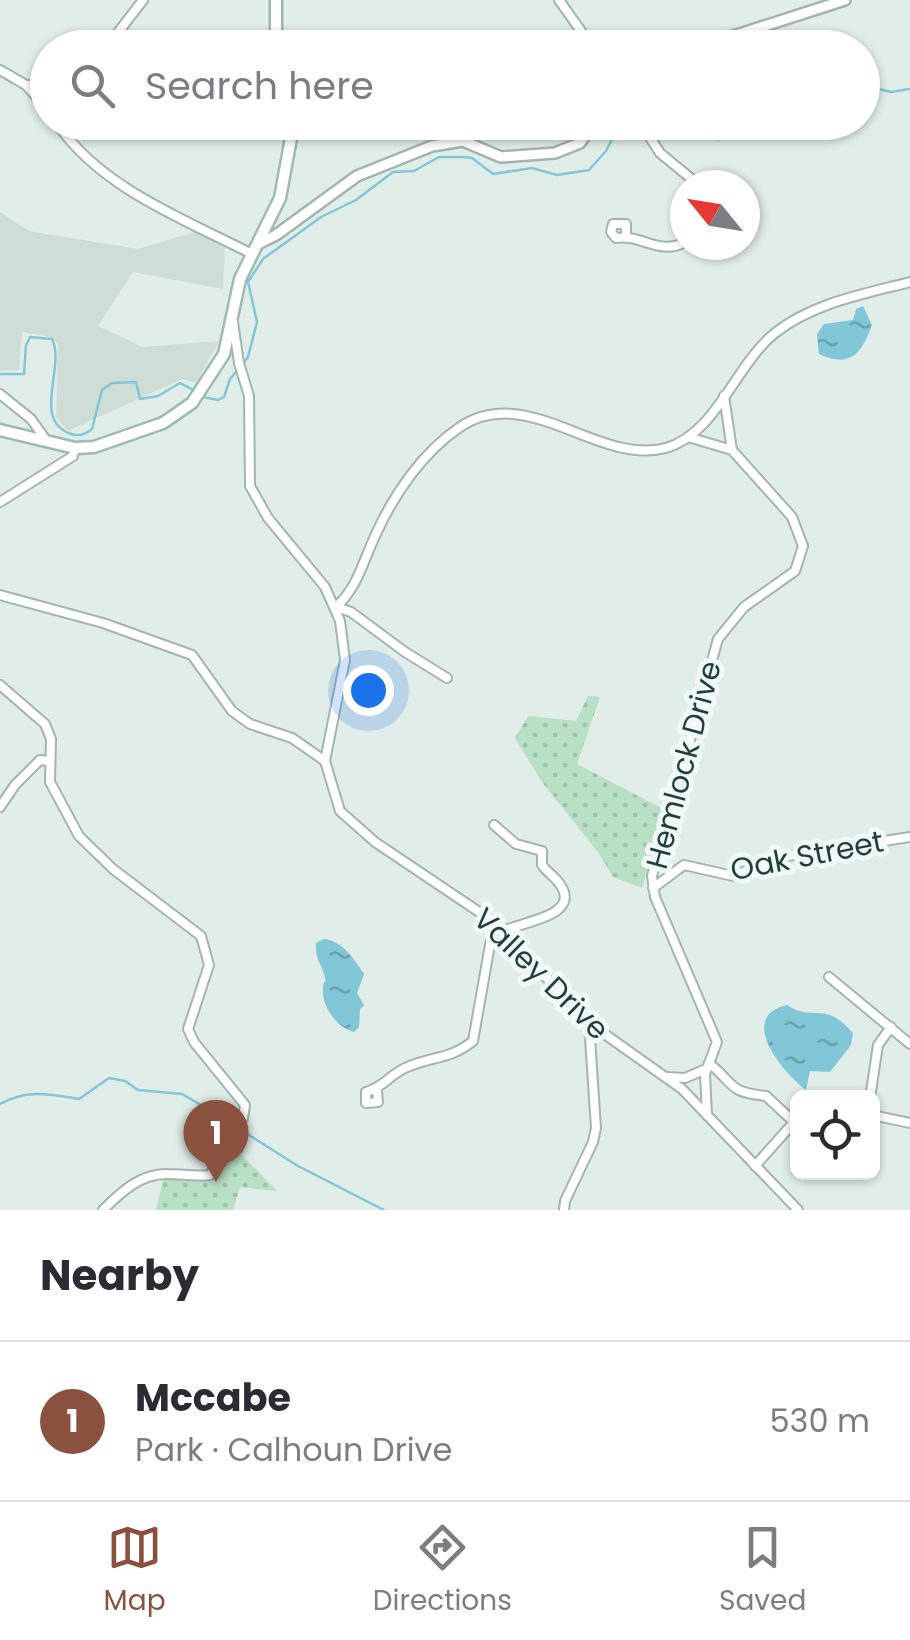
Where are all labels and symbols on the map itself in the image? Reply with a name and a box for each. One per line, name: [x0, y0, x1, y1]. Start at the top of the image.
north arrow: [670, 170, 760, 260]
street label: Hemlock Drive: [635, 656, 732, 874]
your location: [343, 665, 394, 716]
street label: Oak Street: [727, 820, 887, 891]
street label: Valley Drive: [464, 898, 619, 1050]
pin: 1: [184, 1100, 248, 1182]

